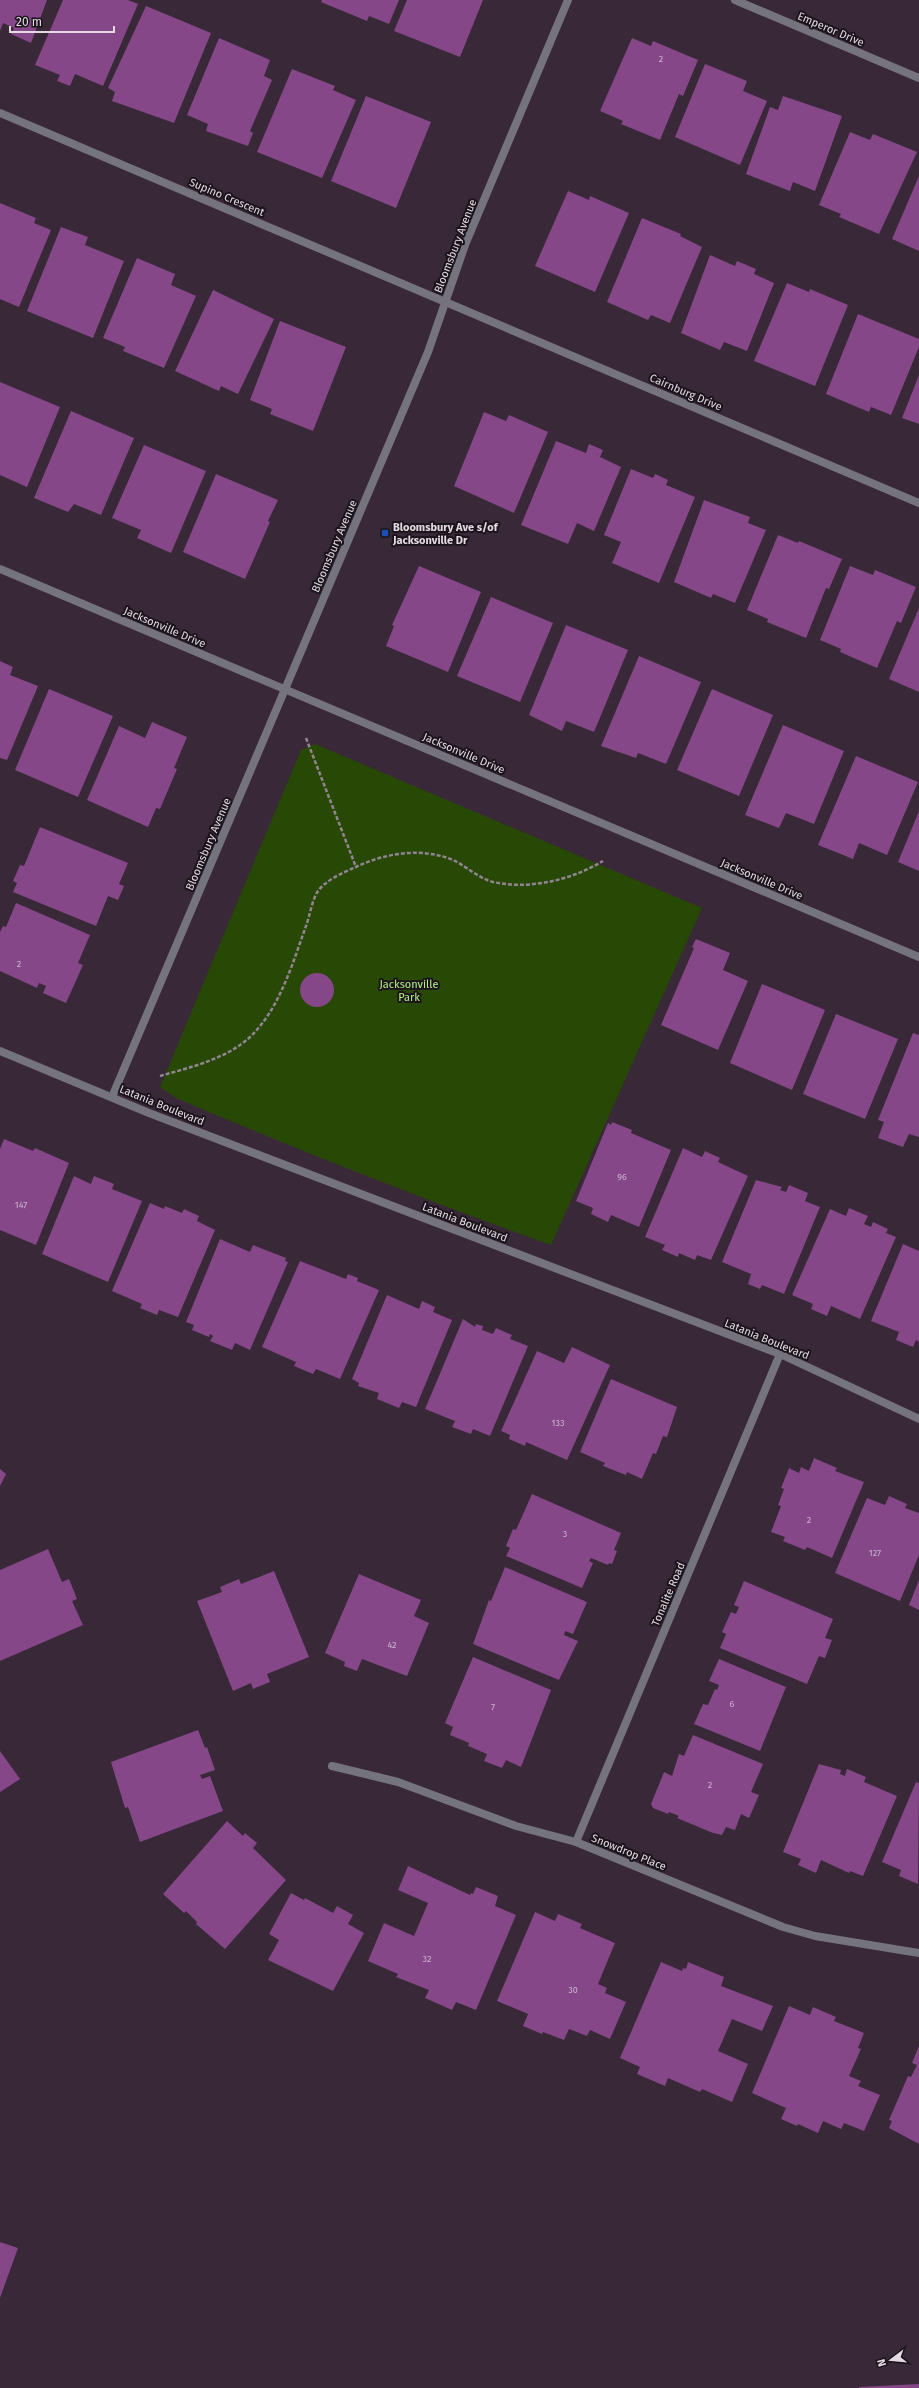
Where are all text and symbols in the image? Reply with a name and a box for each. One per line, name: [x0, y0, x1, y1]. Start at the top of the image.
scale bar: [10, 8, 114, 34]
street label: Emperor Drive: [796, 10, 866, 49]
text: 20 m: [16, 15, 42, 29]
house number: 2: [659, 54, 663, 64]
street label: Supino Crescent: [187, 176, 266, 219]
street label: Bloomsbury Avenue: [432, 197, 479, 295]
street label: Cairnburg Drive: [648, 371, 724, 414]
street label: Bloomsbury Avenue: [309, 498, 360, 594]
place label: Bloomsbury Ave s/of Jacksonville Dr: [392, 521, 499, 547]
marker: Bloomsbury Ave s/of Jacksonville Dr: [380, 528, 390, 538]
street label: Jacksonville Drive: [122, 604, 208, 651]
street label: Jacksonville Drive: [421, 730, 507, 777]
street label: Bloomsbury Avenue: [183, 796, 234, 892]
street label: Jacksonville Drive: [719, 856, 805, 903]
house number: 2: [17, 959, 21, 969]
park label: Jacksonville Park: [379, 978, 439, 1004]
street label: Latania Boulevard: [118, 1083, 206, 1128]
house number: 96: [617, 1172, 627, 1182]
house number: 147: [15, 1200, 27, 1210]
street label: Latania Boulevard: [420, 1200, 509, 1245]
street label: Latania Boulevard: [723, 1317, 811, 1362]
house number: 133: [552, 1418, 564, 1428]
house number: 2: [807, 1515, 811, 1525]
house number: 3: [563, 1529, 567, 1539]
house number: 127: [869, 1548, 881, 1558]
street label: Tonalite Road: [649, 1560, 688, 1628]
house number: 42: [387, 1640, 397, 1650]
house number: 6: [730, 1699, 735, 1709]
house number: 7: [491, 1702, 495, 1712]
house number: 2: [708, 1780, 712, 1790]
street label: Snowdrop Place: [589, 1832, 668, 1873]
house number: 32: [423, 1954, 431, 1964]
house number: 30: [568, 1985, 578, 1995]
north arrow: [871, 2340, 911, 2380]
text: N: [875, 2357, 889, 2368]

